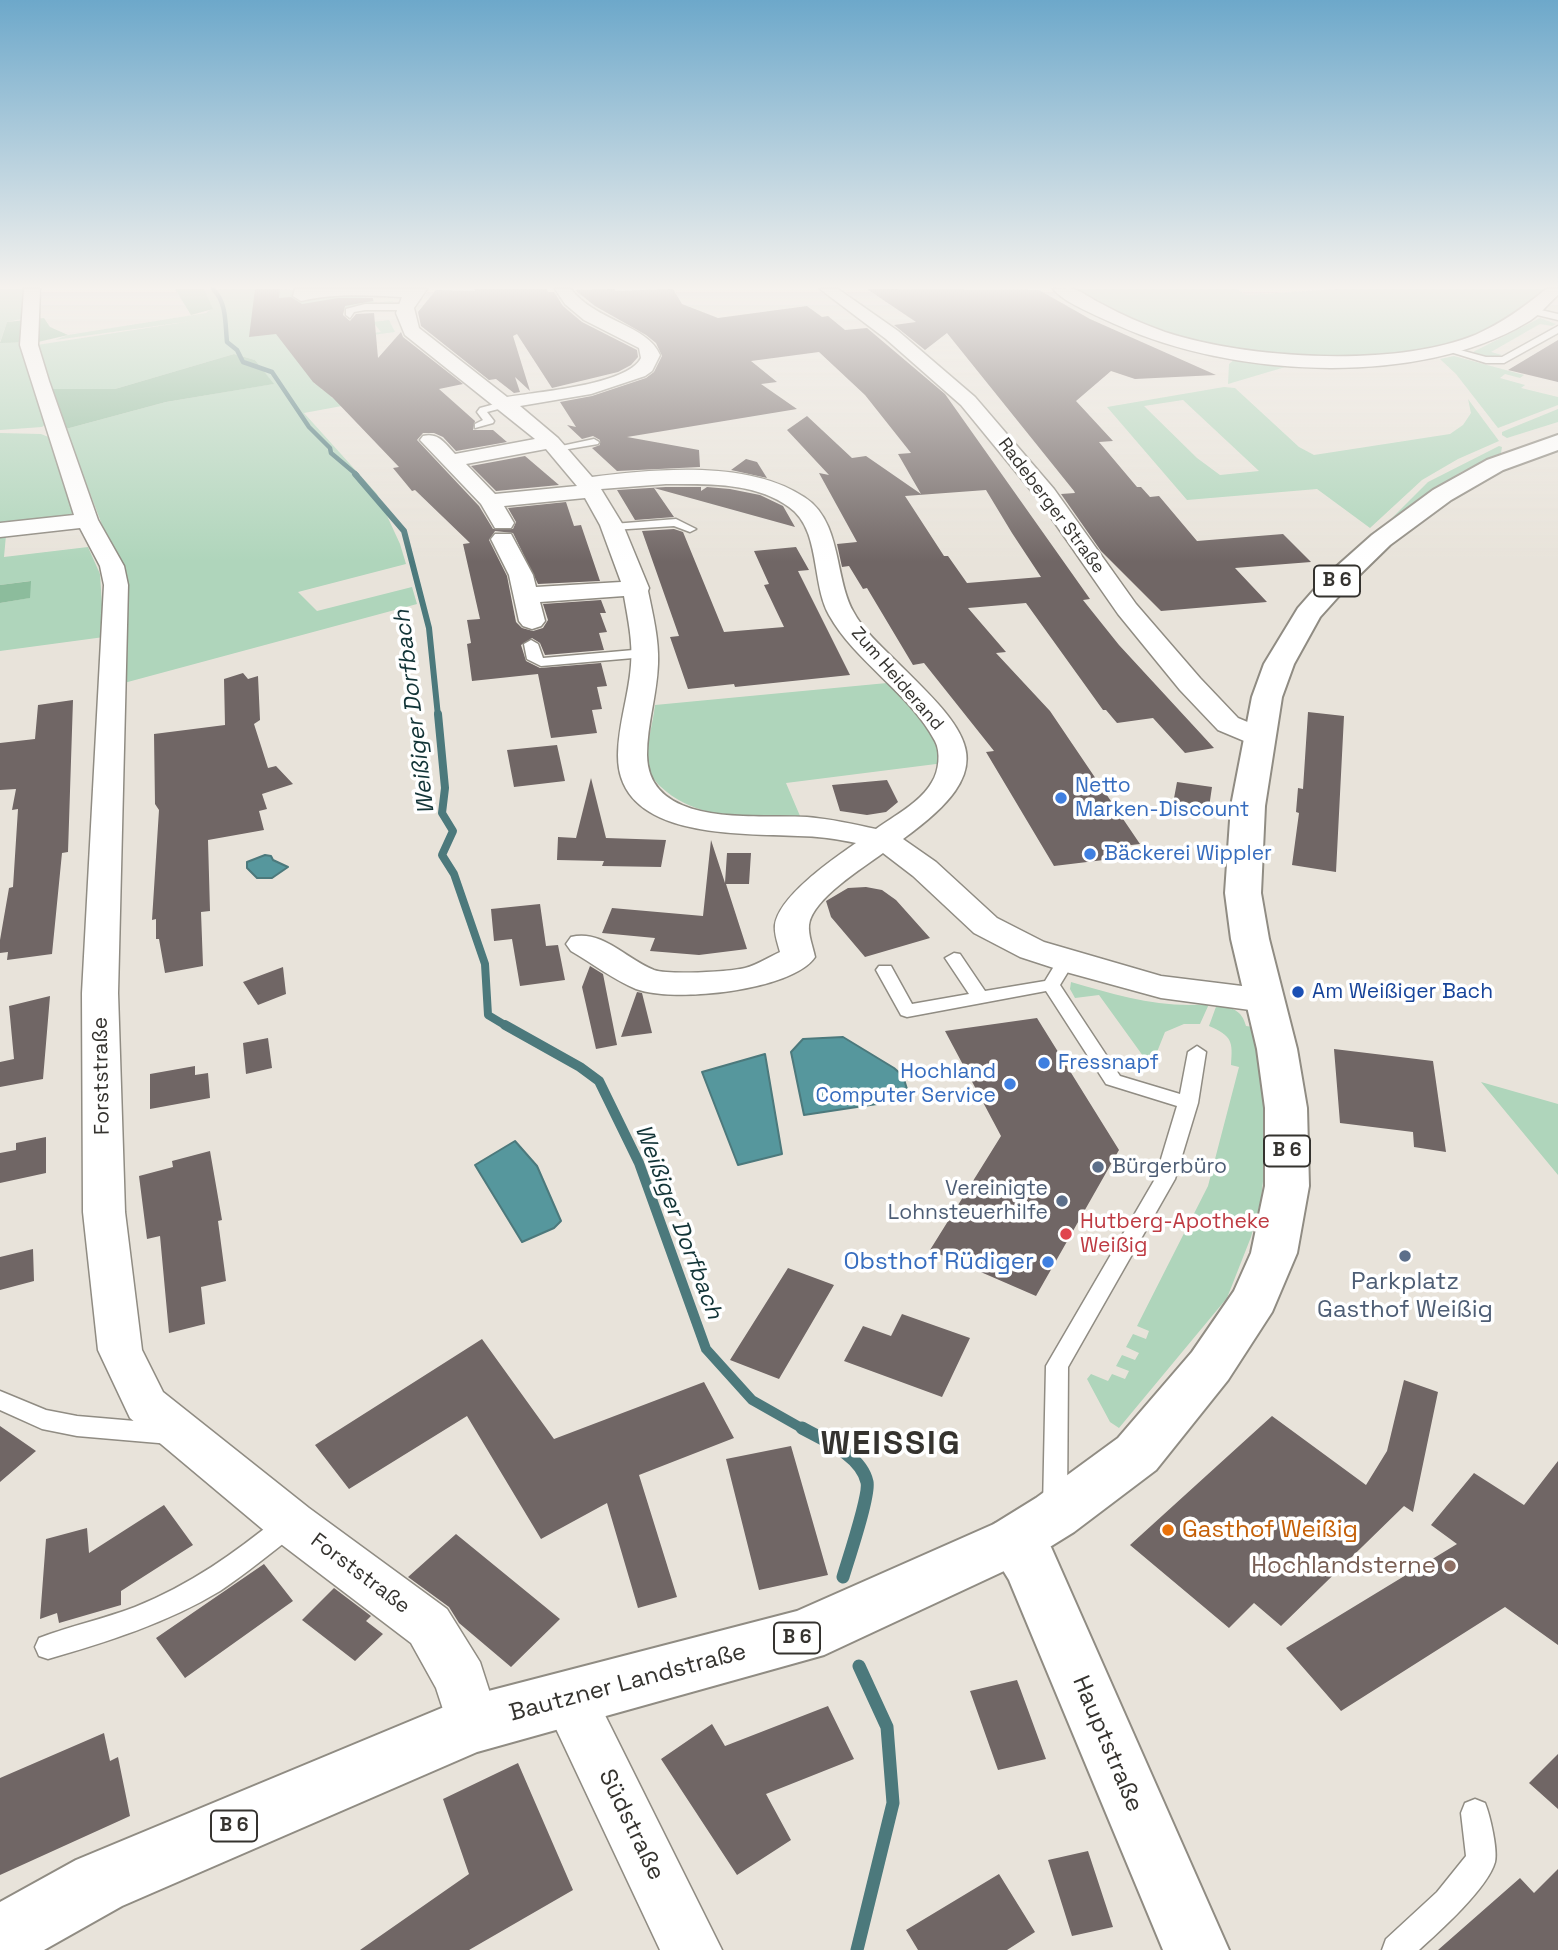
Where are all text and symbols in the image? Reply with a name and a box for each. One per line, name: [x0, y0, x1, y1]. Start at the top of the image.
street label: Radeberger Straße: [993, 434, 1109, 578]
road number: B 6: [1314, 566, 1360, 596]
water label: Weißiger Dorfbach: [389, 608, 441, 816]
street label: Zum Heiderand: [846, 623, 948, 735]
place label: Netto Marken-Discount: [1075, 773, 1250, 823]
marker: Netto Marken-Discount: [1053, 790, 1069, 806]
place label: Bäckerei Wippler: [1104, 841, 1272, 867]
marker: Bäckerei Wippler: [1082, 846, 1098, 862]
place label: Am Weißiger Bach: [1312, 979, 1493, 1005]
marker: Am Weißiger Bach: [1290, 984, 1306, 1000]
street label: Forststraße: [88, 1017, 116, 1135]
place label: Fressnapf: [1058, 1050, 1159, 1076]
marker: Fressnapf: [1036, 1055, 1052, 1071]
place label: Hochland Computer Service: [815, 1059, 996, 1109]
marker: Hochland Computer Service: [1002, 1076, 1018, 1092]
water label: Weißiger Dorfbach: [628, 1121, 728, 1323]
road number: B 6: [1264, 1135, 1310, 1166]
place label: Bürgerbüro: [1112, 1154, 1227, 1180]
marker: Bürgerbüro: [1090, 1159, 1106, 1175]
place label: Vereinigte Lohnsteuerhilfe: [888, 1176, 1048, 1226]
marker: Vereinigte Lohnsteuerhilfe: [1054, 1193, 1070, 1209]
place label: Hutberg-Apotheke Weißig: [1080, 1209, 1270, 1259]
marker: Hutberg-Apotheke Weißig: [1058, 1226, 1074, 1242]
place label: Obsthof Rüdiger: [843, 1248, 1034, 1276]
marker: Parkplatz Gasthof Weißig: [1397, 1248, 1413, 1264]
marker: Obsthof Rüdiger: [1040, 1254, 1056, 1270]
place label: Parkplatz Gasthof Weißig: [1317, 1268, 1493, 1324]
district label: WEISSIG: [821, 1425, 961, 1465]
place label: Gasthof Weißig: [1182, 1516, 1358, 1544]
marker: Gasthof Weißig: [1160, 1522, 1176, 1538]
street label: Forststraße: [305, 1528, 415, 1620]
place label: Hochlandsterne: [1251, 1552, 1436, 1580]
marker: Hochlandsterne: [1442, 1558, 1458, 1574]
road number: B 6: [774, 1622, 820, 1654]
street label: Bautzner Landstraße: [506, 1638, 750, 1728]
street label: Hauptstraße: [1065, 1672, 1149, 1816]
street label: Südstraße: [592, 1765, 670, 1885]
road number: B 6: [211, 1810, 257, 1842]

